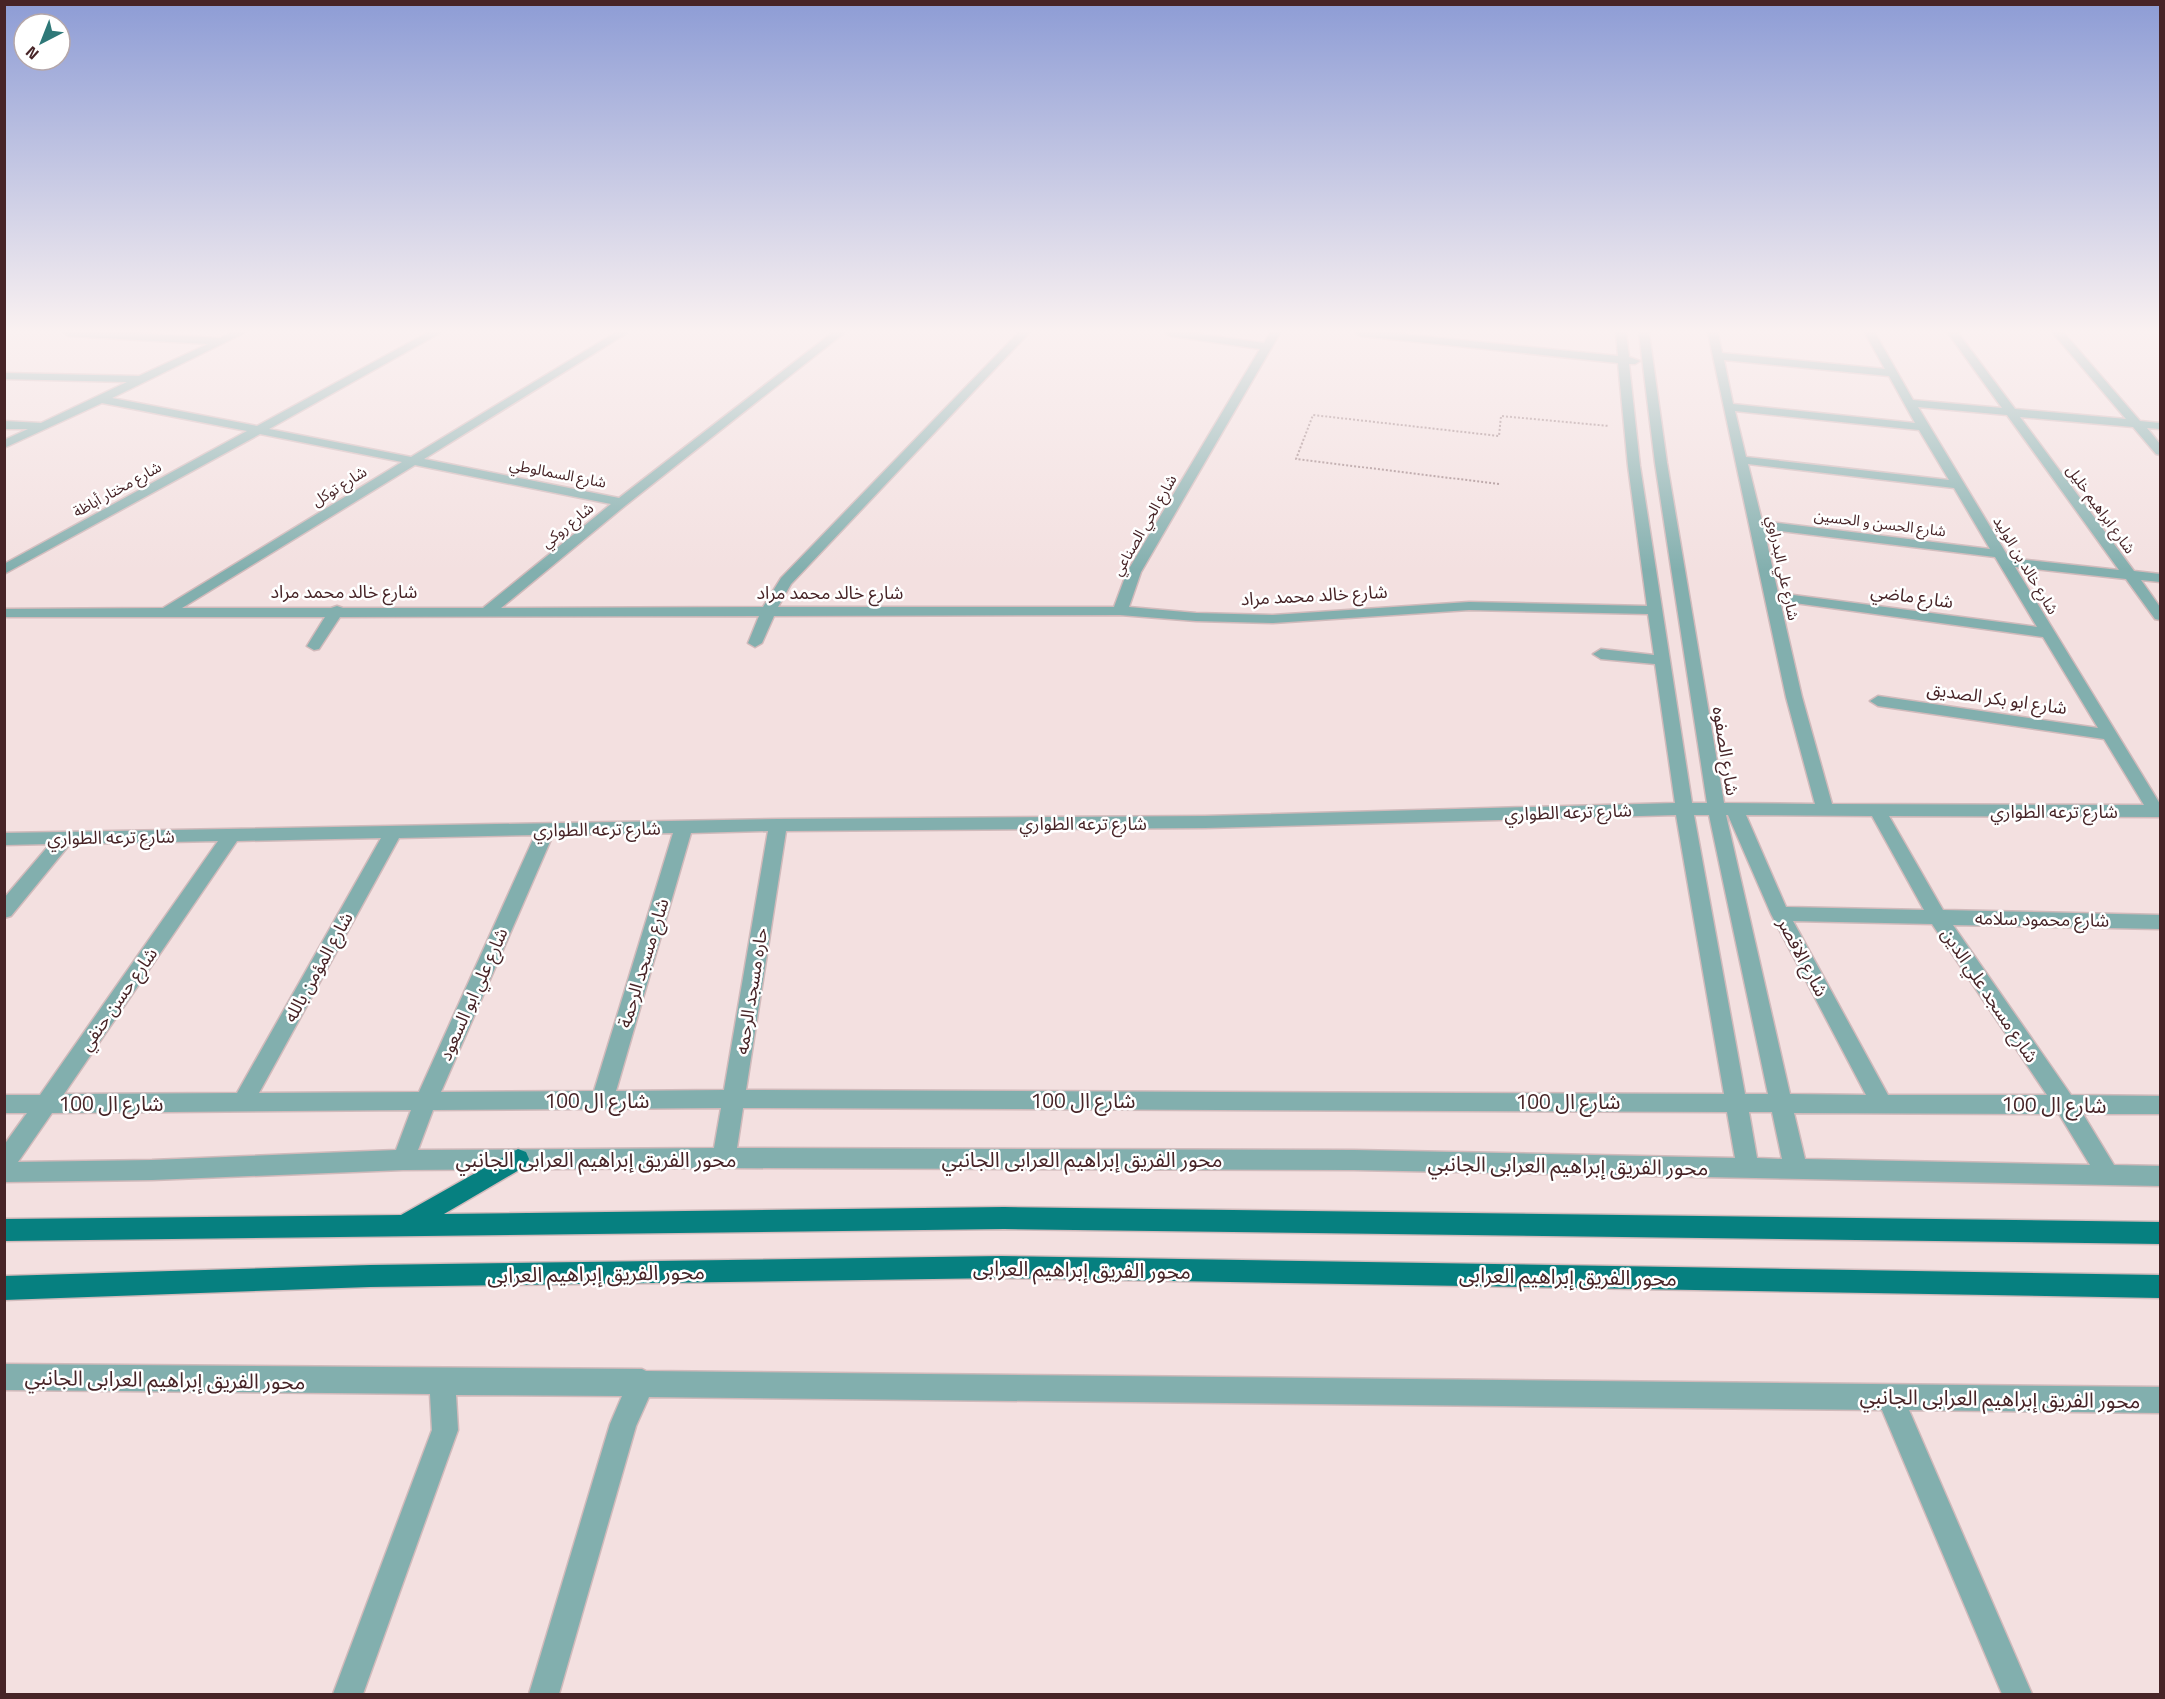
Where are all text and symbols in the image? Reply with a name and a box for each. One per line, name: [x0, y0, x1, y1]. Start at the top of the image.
north arrow: [12, 12, 72, 72]
text: N: [20, 41, 44, 66]
street label: شارع السمالوطي: [508, 452, 609, 495]
street label: شارع مختار أباظة: [69, 455, 166, 524]
street label: شارع توكل: [307, 460, 372, 513]
street label: شارع ابراهيم خليل: [2060, 460, 2141, 559]
street label: شارع الحي الصناعي: [1106, 470, 1183, 580]
street label: شارع روكي: [536, 496, 599, 554]
street label: شارع الحسن و الحسين: [1813, 503, 1948, 544]
street label: شارع خالد بن الوليد: [1987, 511, 2065, 619]
street label: شارع علي البدراوي: [1760, 514, 1805, 623]
street label: شارع ماضي: [1869, 577, 1955, 616]
street label: شارع خالد محمد مراد: [271, 578, 417, 606]
street label: شارع خالد محمد مراد: [1240, 578, 1388, 613]
street label: شارع خالد محمد مراد: [757, 579, 903, 607]
street label: شارع ابو بكر الصديق: [1925, 675, 2069, 722]
street label: شارع الصفوه: [1705, 705, 1746, 798]
street label: شارع ترعه الطواري: [1504, 796, 1632, 829]
street label: شارع ترعه الطواري: [1990, 798, 2118, 826]
street label: شارع ترعه الطواري: [1019, 810, 1147, 838]
street label: شارع ترعه الطواري: [533, 814, 661, 845]
street label: شارع ترعه الطواري: [47, 822, 175, 853]
street label: شارع مسجد الرحمة: [611, 895, 676, 1031]
street label: شارع محمود سلامه: [1975, 904, 2109, 935]
street label: شارع المؤمن بالله: [277, 907, 360, 1028]
street label: شارع الاقصر: [1770, 912, 1835, 1002]
street label: شارع مسجد علي الدين: [1934, 922, 2045, 1068]
street label: شارع علي ابو السعود: [432, 923, 515, 1065]
street label: حاره مسجد الرحمه: [728, 926, 774, 1056]
street label: شارع حسن حنفي: [72, 942, 165, 1057]
street label: شارع ال 100: [544, 1084, 650, 1116]
street label: شارع ال 100: [1030, 1084, 1136, 1116]
street label: شارع ال 100: [1515, 1085, 1621, 1117]
street label: شارع ال 100: [58, 1087, 164, 1119]
street label: شارع ال 100: [2001, 1087, 2107, 1121]
street label: محور الفريق إبراهيم العرابى الجانبي: [456, 1143, 736, 1176]
street label: محور الفريق إبراهيم العرابى الجانبي: [942, 1143, 1222, 1176]
street label: محور الفريق إبراهيم العرابى الجانبي: [1427, 1147, 1709, 1184]
street label: محور الفريق إبراهيم العرابى: [973, 1251, 1191, 1287]
street label: محور الفريق إبراهيم العرابى: [487, 1255, 705, 1291]
street label: محور الفريق إبراهيم العرابى: [1459, 1258, 1677, 1294]
street label: محور الفريق إبراهيم العرابى الجانبي: [24, 1361, 306, 1398]
street label: محور الفريق إبراهيم العرابى الجانبي: [1859, 1380, 2141, 1417]

